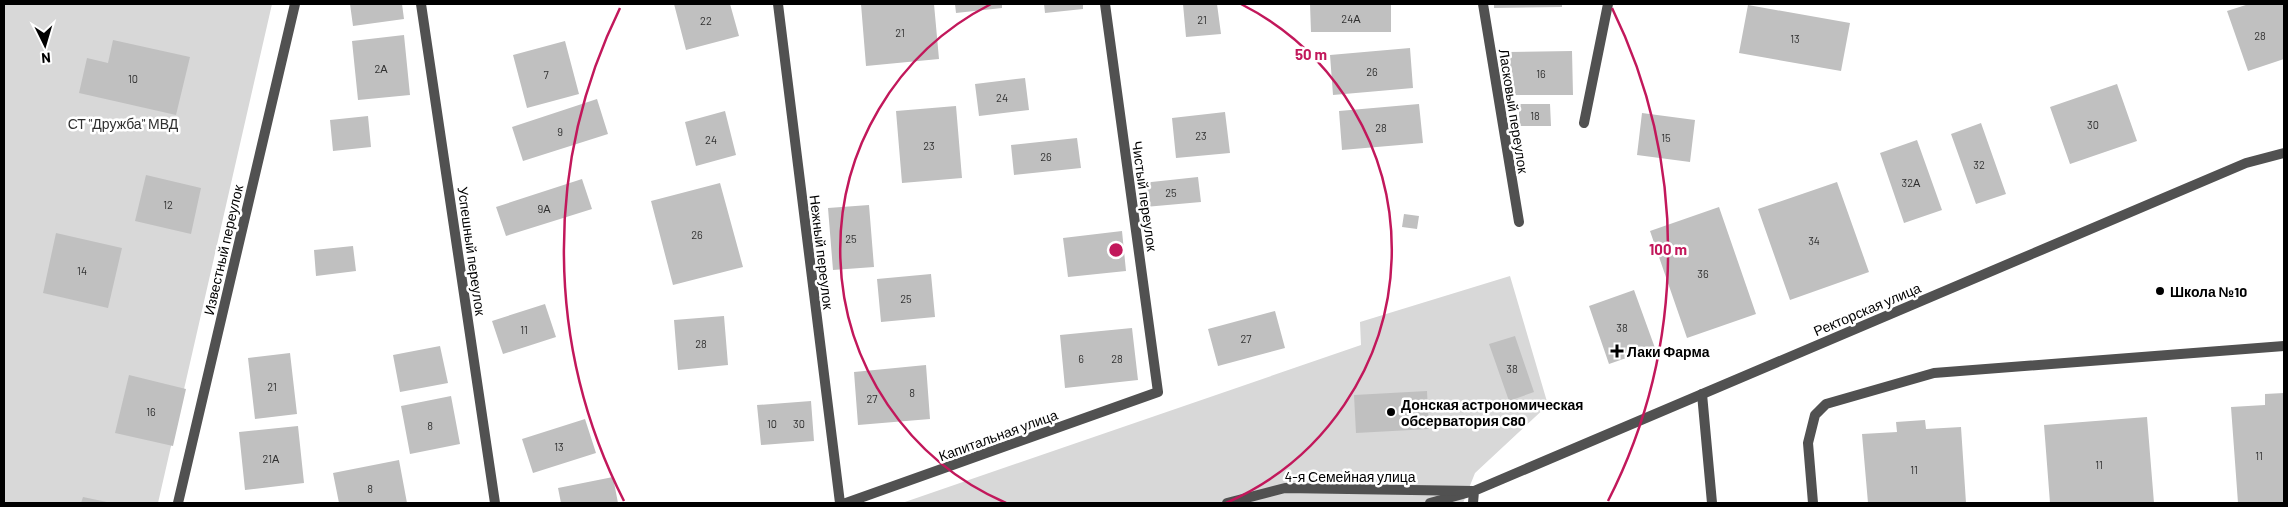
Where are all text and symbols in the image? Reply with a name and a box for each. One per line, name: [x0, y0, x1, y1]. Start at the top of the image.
house number: 24А: [1341, 12, 1361, 25]
house number: 21: [1197, 13, 1207, 26]
house number: 22: [700, 14, 712, 27]
north arrow: [20, 20, 70, 70]
house number: 21: [895, 26, 905, 39]
house number: 28: [2254, 29, 2266, 42]
house number: 13: [1790, 32, 1800, 45]
text: 50 m: [1295, 45, 1327, 63]
street label: Ласковый переулок: [1496, 48, 1532, 175]
text: N: [41, 50, 52, 67]
house number: 2А: [374, 62, 388, 75]
house number: 26: [1366, 65, 1378, 78]
house number: 16: [1536, 67, 1546, 80]
house number: 7: [543, 68, 549, 81]
house number: 10: [128, 72, 138, 85]
house number: 24: [996, 91, 1008, 104]
house number: 18: [1530, 109, 1540, 122]
park label: СТ "Дружба" МВД: [68, 115, 179, 132]
house number: 30: [2087, 118, 2099, 131]
house number: 28: [1375, 121, 1387, 134]
house number: 9: [557, 125, 563, 138]
house number: 23: [1195, 129, 1207, 142]
house number: 15: [1661, 131, 1671, 144]
house number: 24: [705, 133, 717, 146]
house number: 23: [923, 139, 935, 152]
street label: Чистый переулок: [1129, 140, 1161, 253]
house number: 26: [1040, 150, 1052, 163]
house number: 32: [1973, 158, 1985, 171]
house number: 32А: [1902, 176, 1921, 189]
street label: Известный переулок: [200, 182, 246, 317]
street label: Успешный переулок: [455, 186, 490, 317]
house number: 25: [1165, 186, 1177, 199]
street label: Нежный переулок: [807, 194, 838, 311]
house number: 12: [163, 198, 173, 211]
house number: 9А: [537, 202, 551, 215]
house number: 26: [691, 228, 703, 241]
house number: 25: [845, 232, 857, 245]
house number: 34: [1808, 234, 1820, 247]
text: 100 m: [1649, 240, 1687, 258]
centre of rings: [1107, 241, 1125, 259]
house number: 14: [77, 264, 87, 277]
house number: 36: [1697, 267, 1709, 280]
street label: Ректорская улица: [1811, 279, 1923, 339]
place label: Школа №10: [2170, 283, 2247, 300]
marker: Школа №10: [2154, 285, 2166, 297]
house number: 25: [900, 292, 912, 305]
house number: 38: [1616, 321, 1628, 334]
house number: 11: [520, 323, 528, 336]
house number: 27: [1240, 332, 1252, 345]
house number: 28: [695, 337, 707, 350]
place label: Лаки Фарма: [1627, 343, 1710, 360]
marker: Лаки Фарма: [1611, 345, 1623, 357]
house number: 6: [1078, 352, 1084, 365]
house number: 28: [1111, 352, 1123, 365]
house number: 38: [1506, 362, 1518, 375]
house number: 21: [267, 380, 277, 393]
house number: 8: [909, 386, 915, 399]
house number: 27: [866, 392, 878, 405]
place label: Донская астрономическая обсерватория C80: [1401, 396, 1584, 429]
house number: 16: [146, 405, 156, 418]
street label: Капитальная улица: [936, 406, 1060, 464]
marker: Донская астрономическая обсерватория C80: [1385, 406, 1397, 418]
house number: 10: [767, 417, 777, 430]
house number: 30: [793, 417, 805, 430]
house number: 8: [427, 419, 433, 432]
house number: 13: [554, 440, 564, 453]
house number: 11: [2255, 449, 2263, 462]
house number: 21А: [263, 452, 280, 465]
house number: 11: [2095, 458, 2103, 471]
house number: 11: [1910, 463, 1918, 476]
street label: 4-я Семейная улица: [1284, 468, 1416, 485]
house number: 8: [367, 482, 373, 495]

